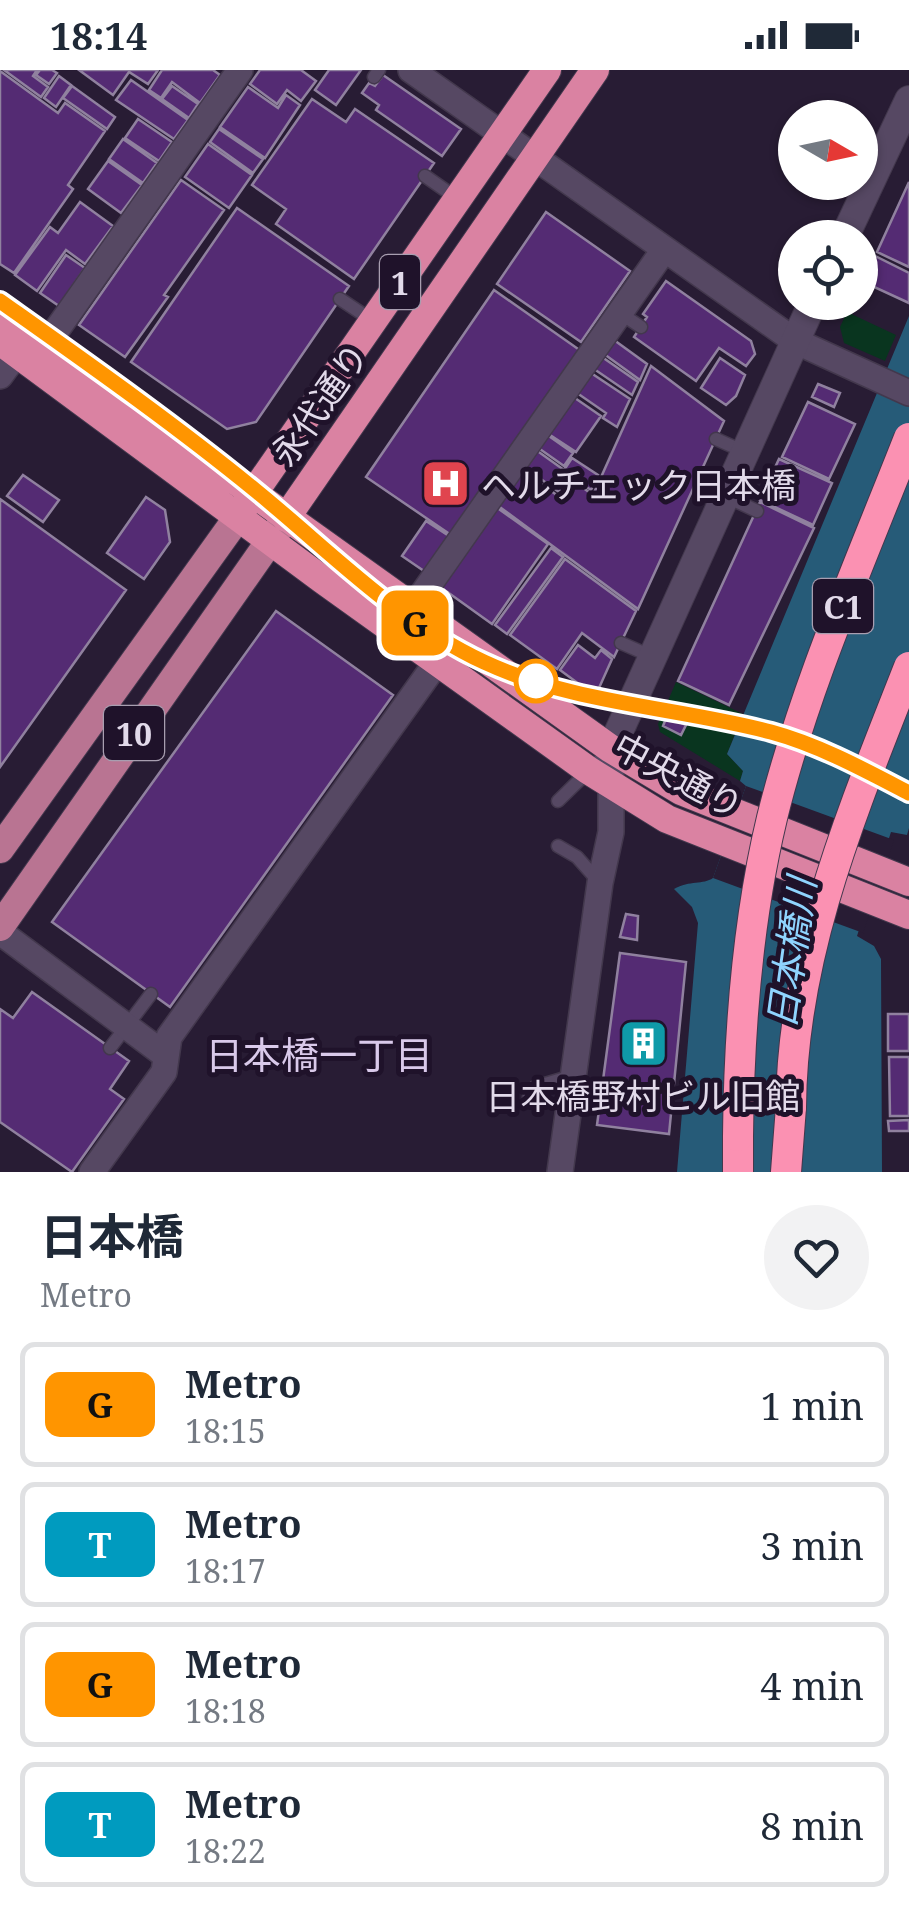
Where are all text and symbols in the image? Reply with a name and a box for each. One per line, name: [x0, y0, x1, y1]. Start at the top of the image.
text: 18:14: [50, 9, 147, 61]
north arrow: [778, 100, 878, 200]
map controls: [778, 100, 878, 320]
button: locate: [778, 220, 878, 320]
road number: 1: [380, 255, 420, 309]
street label: 永代通り: [260, 333, 378, 475]
hospital icon: ヘルチェック日本橋: [420, 458, 472, 510]
place label: ヘルチェック日本橋: [481, 461, 796, 508]
road number: C1: [813, 579, 873, 633]
line badge: G: [382, 590, 448, 656]
text: G: [402, 600, 428, 647]
unlabelled marker: [515, 660, 557, 702]
road number: 10: [104, 706, 164, 760]
street label: 中央通り: [606, 721, 752, 829]
water label: 日本橋川: [754, 870, 827, 1032]
building icon: 日本橋野村ビル旧館: [617, 1017, 669, 1069]
district label: 日本橋一丁目: [205, 1028, 433, 1080]
place label: 日本橋野村ビル旧館: [485, 1072, 801, 1119]
text: 日本橋: [40, 1203, 184, 1268]
button: heart: [764, 1205, 869, 1310]
text: Metro: [40, 1273, 132, 1316]
text: Metro: [185, 1357, 302, 1409]
text: 1 min: [760, 1379, 864, 1431]
text: G: [87, 1381, 113, 1428]
text: 18:15: [185, 1409, 266, 1452]
text: Metro: [185, 1497, 302, 1549]
text: 3 min: [760, 1519, 864, 1571]
text: T: [89, 1521, 111, 1568]
text: 18:17: [185, 1549, 266, 1592]
text: Metro: [185, 1637, 302, 1689]
text: 4 min: [760, 1659, 864, 1711]
text: G: [87, 1661, 113, 1708]
text: 18:18: [185, 1689, 266, 1732]
text: Metro: [185, 1777, 302, 1829]
text: 8 min: [760, 1799, 864, 1851]
text: T: [89, 1801, 111, 1848]
text: 18:22: [185, 1829, 266, 1872]

